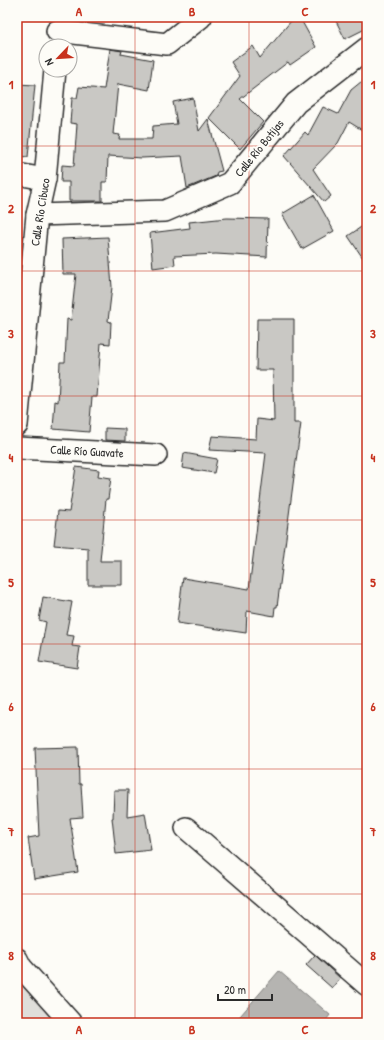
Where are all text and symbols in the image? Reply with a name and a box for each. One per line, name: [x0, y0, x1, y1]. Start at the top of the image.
text: A: [76, 2, 83, 20]
text: B: [189, 2, 196, 20]
text: C: [301, 2, 309, 20]
north arrow: [38, 38, 78, 78]
text: N: [41, 56, 57, 68]
text: 1: [9, 75, 14, 93]
text: 1: [371, 75, 376, 93]
street label: Calle Río Botijas: [230, 115, 288, 180]
street label: Calle Río Cibuco: [26, 177, 54, 247]
text: 2: [8, 199, 15, 217]
text: 2: [370, 199, 377, 217]
text: 3: [8, 324, 14, 342]
text: 3: [370, 324, 376, 342]
street label: Calle Río Guavate: [50, 441, 124, 461]
text: 4: [9, 448, 14, 466]
text: 4: [371, 448, 376, 466]
text: 5: [8, 573, 14, 591]
text: 5: [370, 573, 376, 591]
text: 6: [8, 697, 14, 715]
text: 6: [370, 697, 376, 715]
text: 7: [7, 822, 15, 840]
text: 7: [369, 822, 377, 840]
text: 8: [8, 946, 14, 964]
text: 8: [370, 946, 376, 964]
scale bar: [218, 976, 272, 1002]
text: 20 m: [224, 981, 246, 998]
text: A: [76, 1020, 83, 1038]
text: B: [189, 1020, 196, 1038]
text: C: [301, 1020, 309, 1038]

